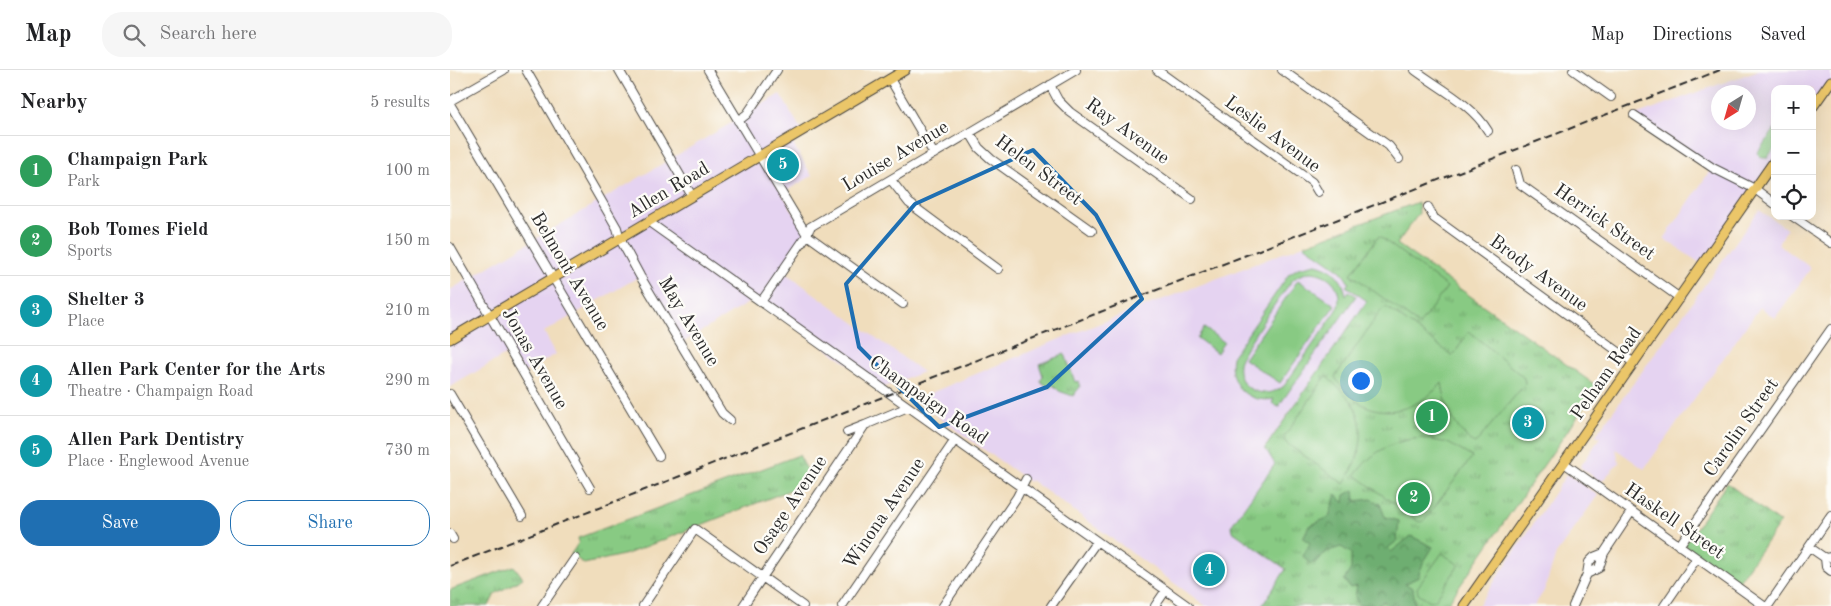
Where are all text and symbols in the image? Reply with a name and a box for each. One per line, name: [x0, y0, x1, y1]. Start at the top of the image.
search box: [102, 12, 452, 57]
icon: search: [120, 21, 148, 49]
text: Map: [25, 23, 72, 47]
text: Search here: [160, 25, 257, 44]
text: Map: [1591, 26, 1624, 44]
text: Directions: [1652, 26, 1732, 44]
text: Saved: [1760, 26, 1806, 44]
north arrow: [1711, 85, 1756, 130]
map controls: [1771, 85, 1816, 220]
button: +: [1771, 85, 1816, 130]
text: Nearby: [20, 92, 88, 113]
street label: Leslie Avenue: [1221, 93, 1323, 177]
text: 5 results: [370, 95, 430, 111]
street label: Ray Avenue: [1082, 95, 1172, 169]
street label: Louise Avenue: [840, 118, 952, 196]
button: −: [1771, 130, 1816, 175]
street label: Helen Street: [991, 132, 1085, 210]
pin: 5: [767, 146, 799, 184]
text: Champaign Park: [67, 151, 208, 170]
street label: Allen Road: [625, 159, 713, 223]
text: 1: [31, 163, 41, 179]
text: 100 m: [385, 163, 430, 179]
text: Park: [67, 174, 100, 190]
button: locate: [1771, 175, 1816, 220]
street label: Herrick Street: [1550, 181, 1658, 265]
street label: Belmont Avenue: [526, 210, 612, 334]
text: Bob Tomes Field: [67, 221, 208, 240]
street label: Brody Avenue: [1485, 232, 1591, 316]
text: 2: [31, 233, 41, 249]
text: 150 m: [385, 233, 430, 249]
text: Sports: [67, 244, 112, 260]
street label: May Avenue: [654, 274, 722, 370]
text: Shelter 3: [67, 291, 145, 310]
text: 3: [31, 303, 41, 319]
text: 210 m: [385, 303, 430, 319]
street label: Jonas Avenue: [497, 305, 571, 413]
text: Place: [67, 314, 104, 330]
street label: Pelham Road: [1568, 324, 1646, 424]
street label: Champaign Road: [865, 353, 991, 449]
text: Allen Park Center for the Arts: [67, 361, 325, 380]
your location: [1348, 368, 1374, 394]
text: 4: [31, 373, 41, 389]
text: 290 m: [385, 373, 430, 389]
street label: Carolin Street: [1701, 375, 1783, 481]
text: Theatre · Champaign Road: [67, 384, 253, 400]
pin: 1: [1416, 398, 1448, 436]
pin: 3: [1512, 404, 1544, 442]
text: Allen Park Dentistry: [67, 431, 245, 450]
text: 5: [31, 443, 41, 459]
text: 730 m: [385, 443, 430, 459]
street label: Osage Avenue: [751, 453, 831, 559]
text: Place · Englewood Avenue: [67, 454, 249, 470]
street label: Winona Avenue: [841, 455, 929, 573]
pin: 2: [1398, 479, 1430, 517]
street label: Haskell Street: [1621, 481, 1727, 563]
button: Save: [20, 500, 220, 546]
button: Share: [230, 500, 430, 546]
pin: 4: [1193, 551, 1225, 589]

